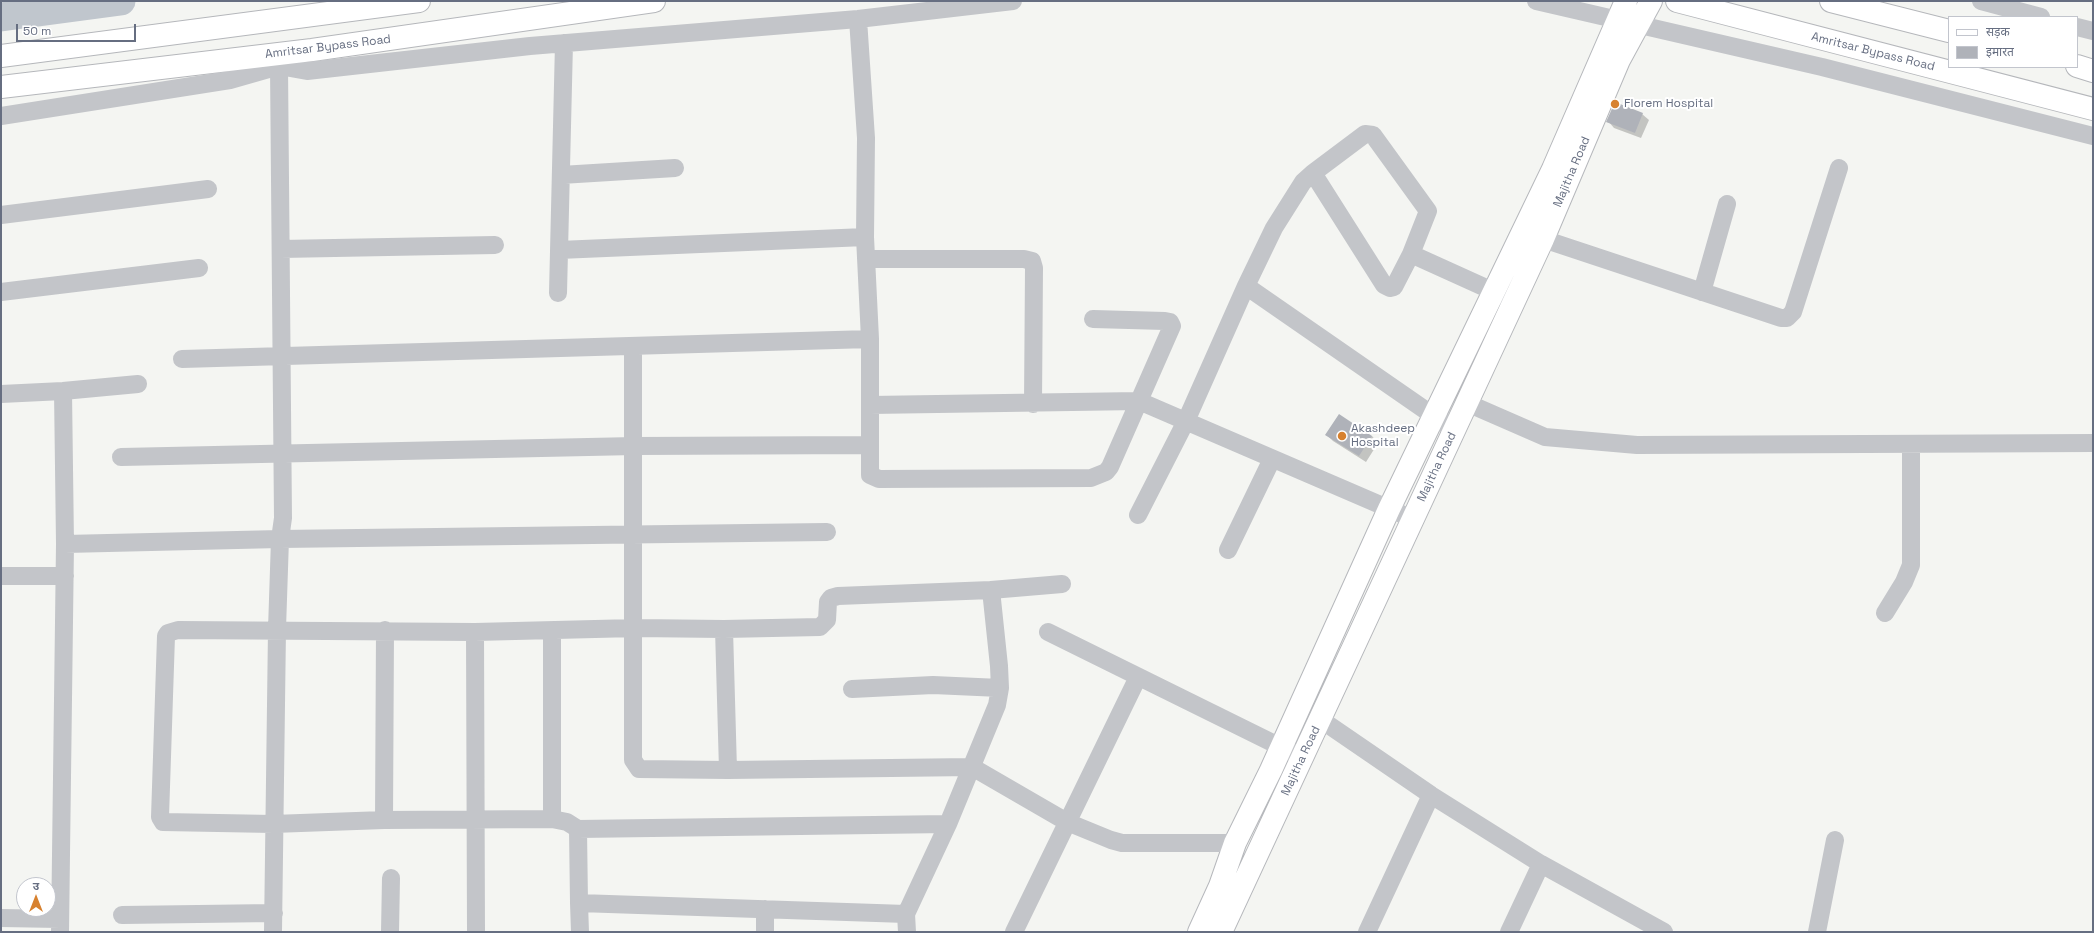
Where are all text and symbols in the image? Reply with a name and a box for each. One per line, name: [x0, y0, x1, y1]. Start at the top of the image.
scale bar: [18, 16, 138, 42]
legend: [1948, 16, 2078, 68]
text: 50 m: [23, 23, 51, 39]
text: सड़क: [1986, 24, 2010, 40]
street label: Amritsar Bypass Road: [1810, 30, 1936, 74]
street label: Amritsar Bypass Road: [264, 32, 392, 62]
text: इमारत: [1986, 44, 2014, 60]
place label: Florem Hospital: [1624, 97, 1713, 111]
marker: Florem Hospital: [1609, 98, 1621, 110]
street label: Majitha Road: [1551, 134, 1593, 210]
place label: Akashdeep Hospital: [1351, 422, 1415, 450]
marker: Akashdeep Hospital: [1336, 430, 1348, 442]
street label: Majitha Road: [1415, 430, 1459, 504]
street label: Majitha Road: [1279, 724, 1323, 798]
north arrow: [16, 877, 56, 917]
text: उ: [33, 879, 39, 893]

